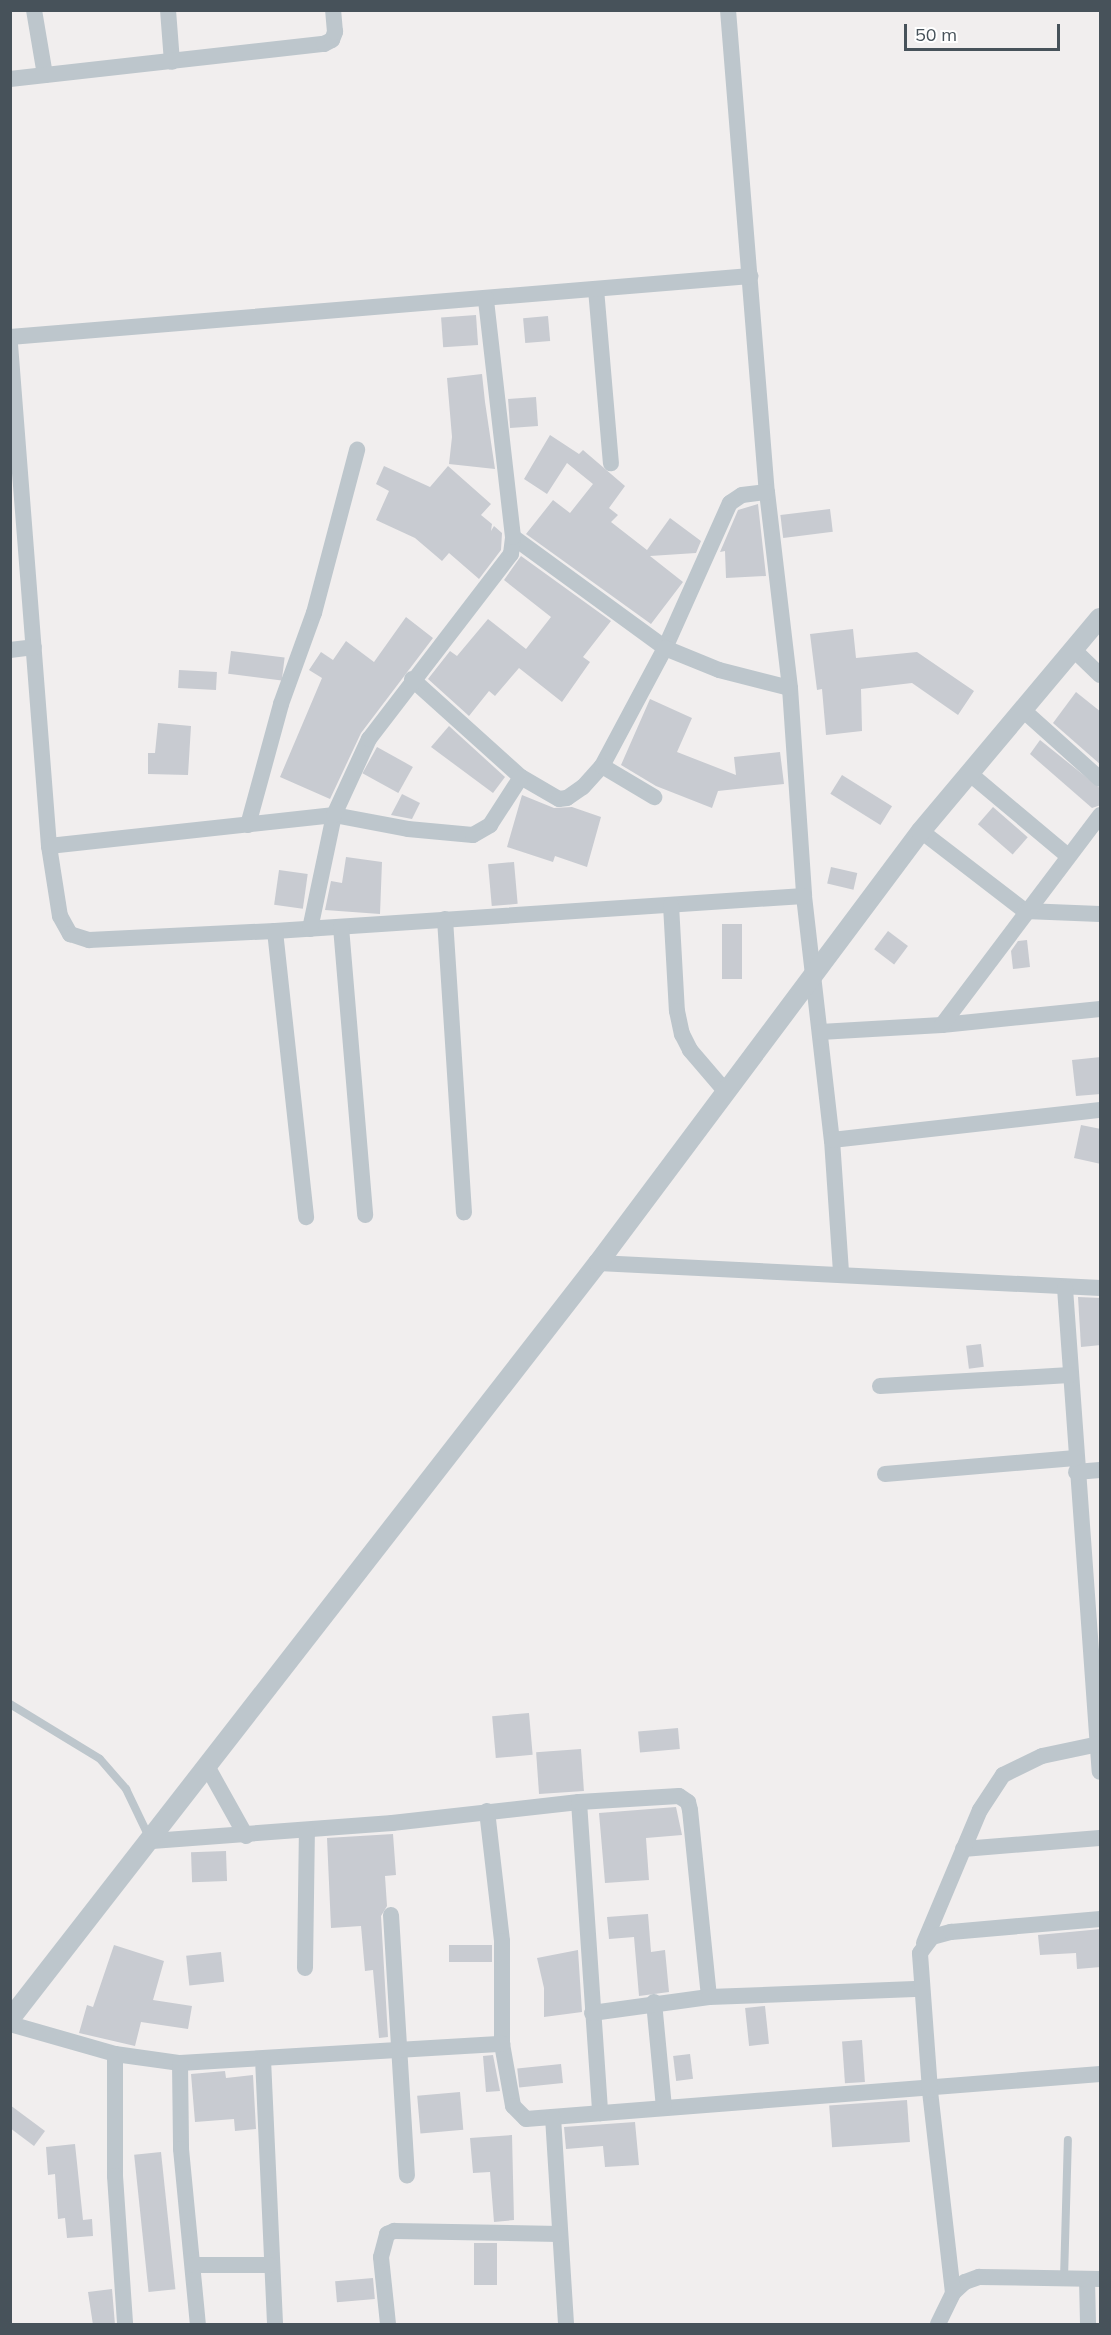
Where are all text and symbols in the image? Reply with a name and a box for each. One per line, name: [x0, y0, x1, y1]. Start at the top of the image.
scale bar: [907, 12, 1063, 50]
text: 50 m: [915, 23, 957, 46]

